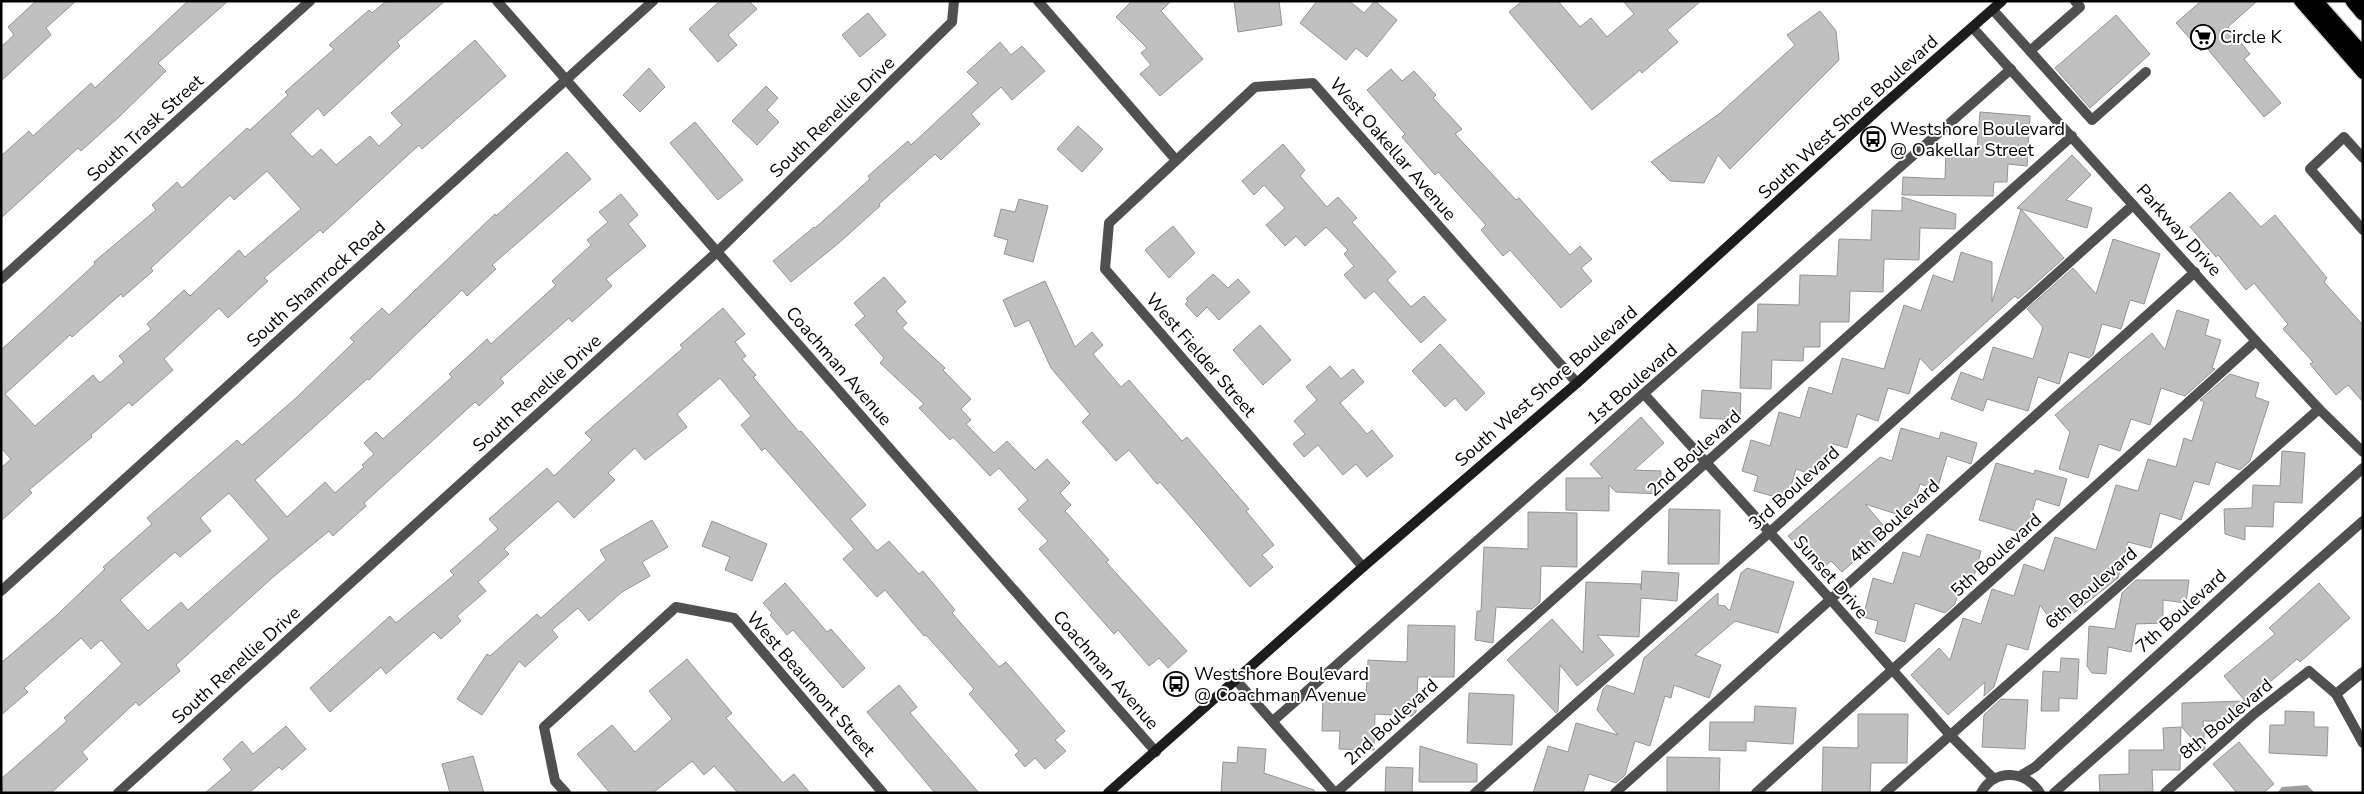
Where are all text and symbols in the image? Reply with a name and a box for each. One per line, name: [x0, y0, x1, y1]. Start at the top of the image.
supermarket icon: Circle K: [2190, 24, 2216, 50]
place label: Circle K: [2220, 25, 2282, 49]
street label: South West Shore Boulevard: [1753, 30, 1943, 204]
street label: South Renellie Drive: [764, 51, 900, 183]
street label: South Trask Street: [82, 69, 209, 187]
street label: West Oakellar Avenue: [1324, 72, 1462, 226]
place label: Westshore Boulevard @ Oakellar Street: [1890, 117, 2065, 162]
bus stop icon: Westshore Boulevard @ Oakellar Street: [1860, 126, 1886, 152]
street label: Parkway Drive: [2131, 179, 2227, 281]
street label: South Shamrock Road: [242, 215, 390, 353]
street label: West Fielder Street: [1140, 288, 1262, 423]
street label: South West Shore Boulevard: [1450, 300, 1642, 472]
street label: Coachman Avenue: [781, 301, 897, 431]
street label: South Renellie Drive: [468, 329, 606, 457]
street label: 1st Boulevard: [1582, 338, 1682, 430]
street label: 2nd Boulevard: [1642, 404, 1746, 502]
street label: 3rd Boulevard: [1743, 441, 1845, 535]
street label: 4th Boulevard: [1843, 474, 1945, 568]
street label: 5th Boulevard: [1945, 508, 2047, 602]
street label: Sunset Drive: [1788, 530, 1874, 624]
street label: 6th Boulevard: [2040, 541, 2142, 635]
street label: 7th Boulevard: [2130, 564, 2232, 658]
street label: South Renellie Drive: [167, 601, 305, 729]
street label: Coachman Avenue: [1048, 605, 1164, 735]
street label: West Beaumont Street: [741, 606, 881, 762]
place label: Westshore Boulevard @ Coachman Avenue: [1194, 662, 1369, 707]
bus stop icon: Westshore Boulevard @ Coachman Avenue: [1163, 671, 1189, 697]
street label: 2nd Boulevard: [1339, 673, 1443, 771]
street label: 8th Boulevard: [2174, 673, 2278, 765]

